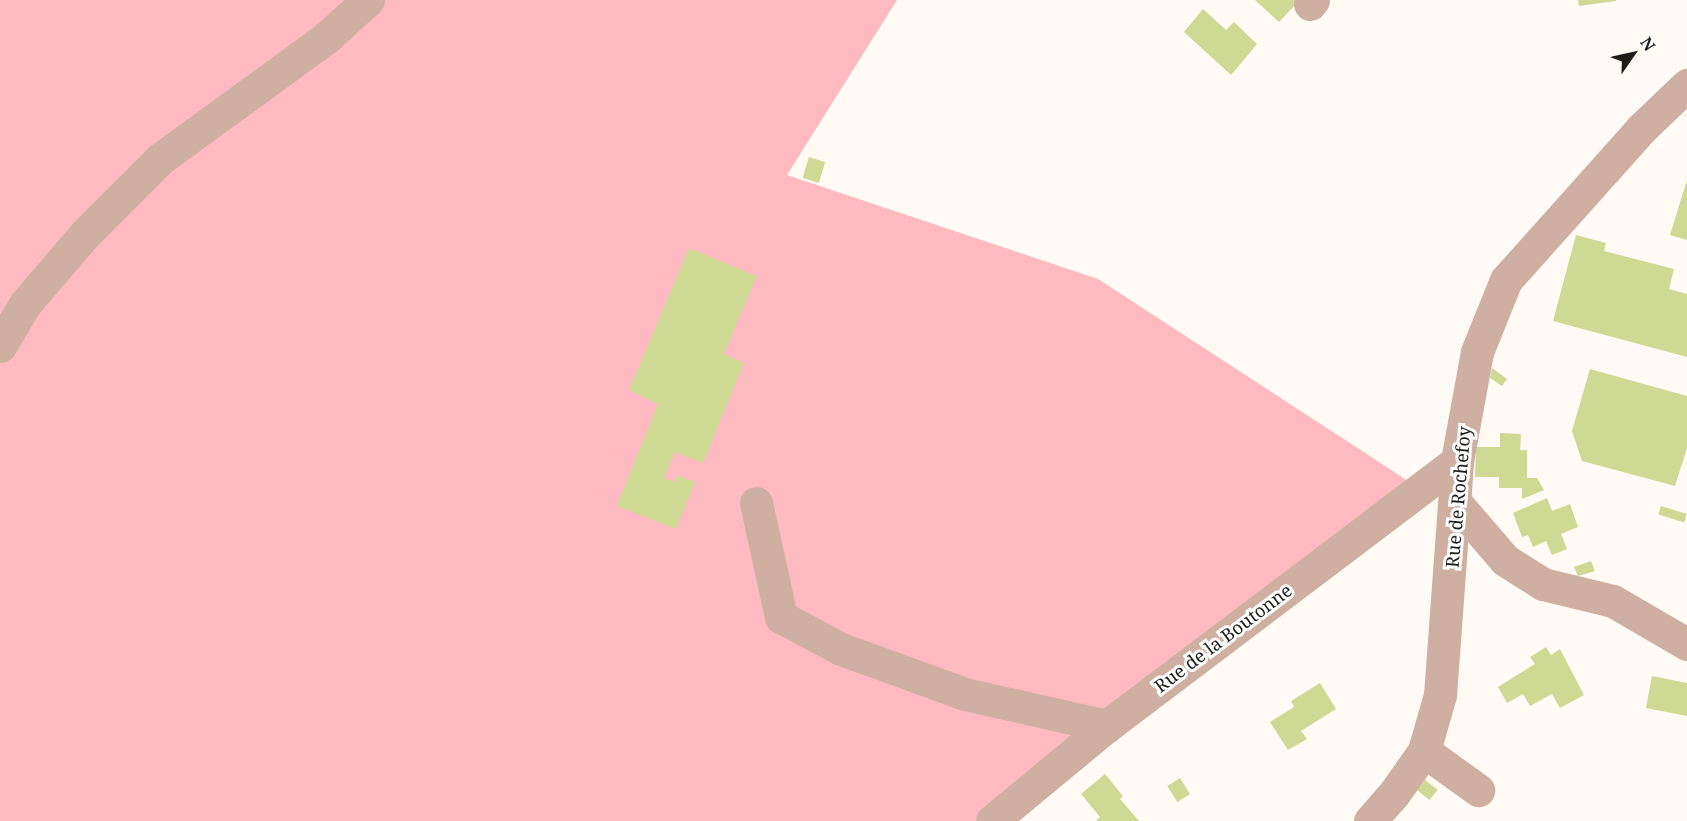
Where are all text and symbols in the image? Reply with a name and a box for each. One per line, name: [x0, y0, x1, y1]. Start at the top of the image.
north arrow: [1603, 24, 1663, 84]
text: N: [1635, 33, 1661, 55]
street label: Rue de Rochefoy: [1441, 425, 1475, 569]
street label: Rue de la Boutonne: [1150, 579, 1296, 697]

